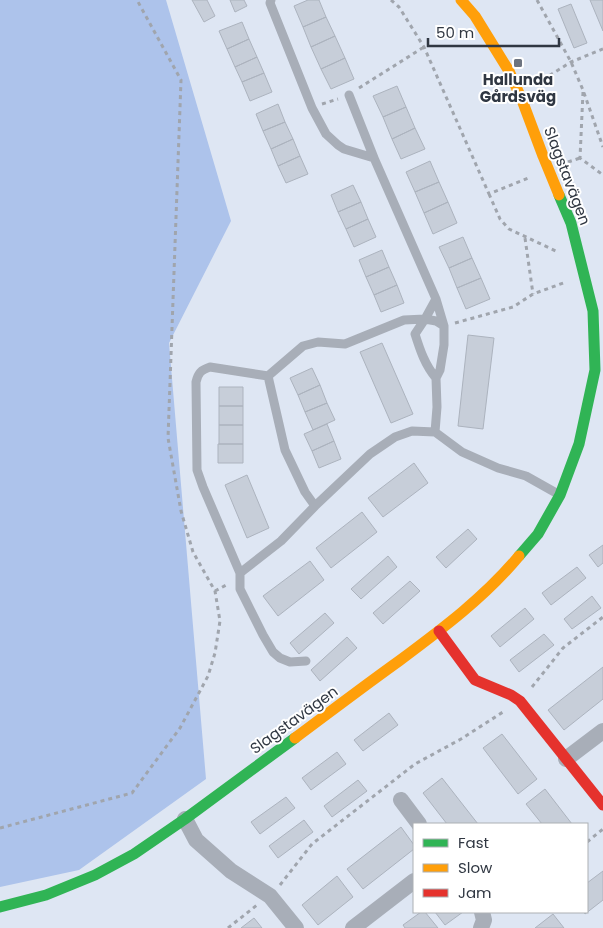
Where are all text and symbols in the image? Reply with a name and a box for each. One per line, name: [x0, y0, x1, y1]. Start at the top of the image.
scale bar: [428, 15, 559, 47]
text: 50 m: [436, 22, 474, 43]
marker: Hallunda Gårdsväg: [512, 57, 524, 69]
place label: Hallunda Gårdsväg: [480, 69, 556, 107]
street label: Slagstavägen: [539, 124, 596, 228]
street label: Slagstavägen: [246, 681, 342, 759]
legend: [413, 823, 588, 913]
text: Fast: [458, 832, 489, 853]
text: Slow: [458, 857, 493, 878]
text: Jam: [458, 882, 492, 903]

